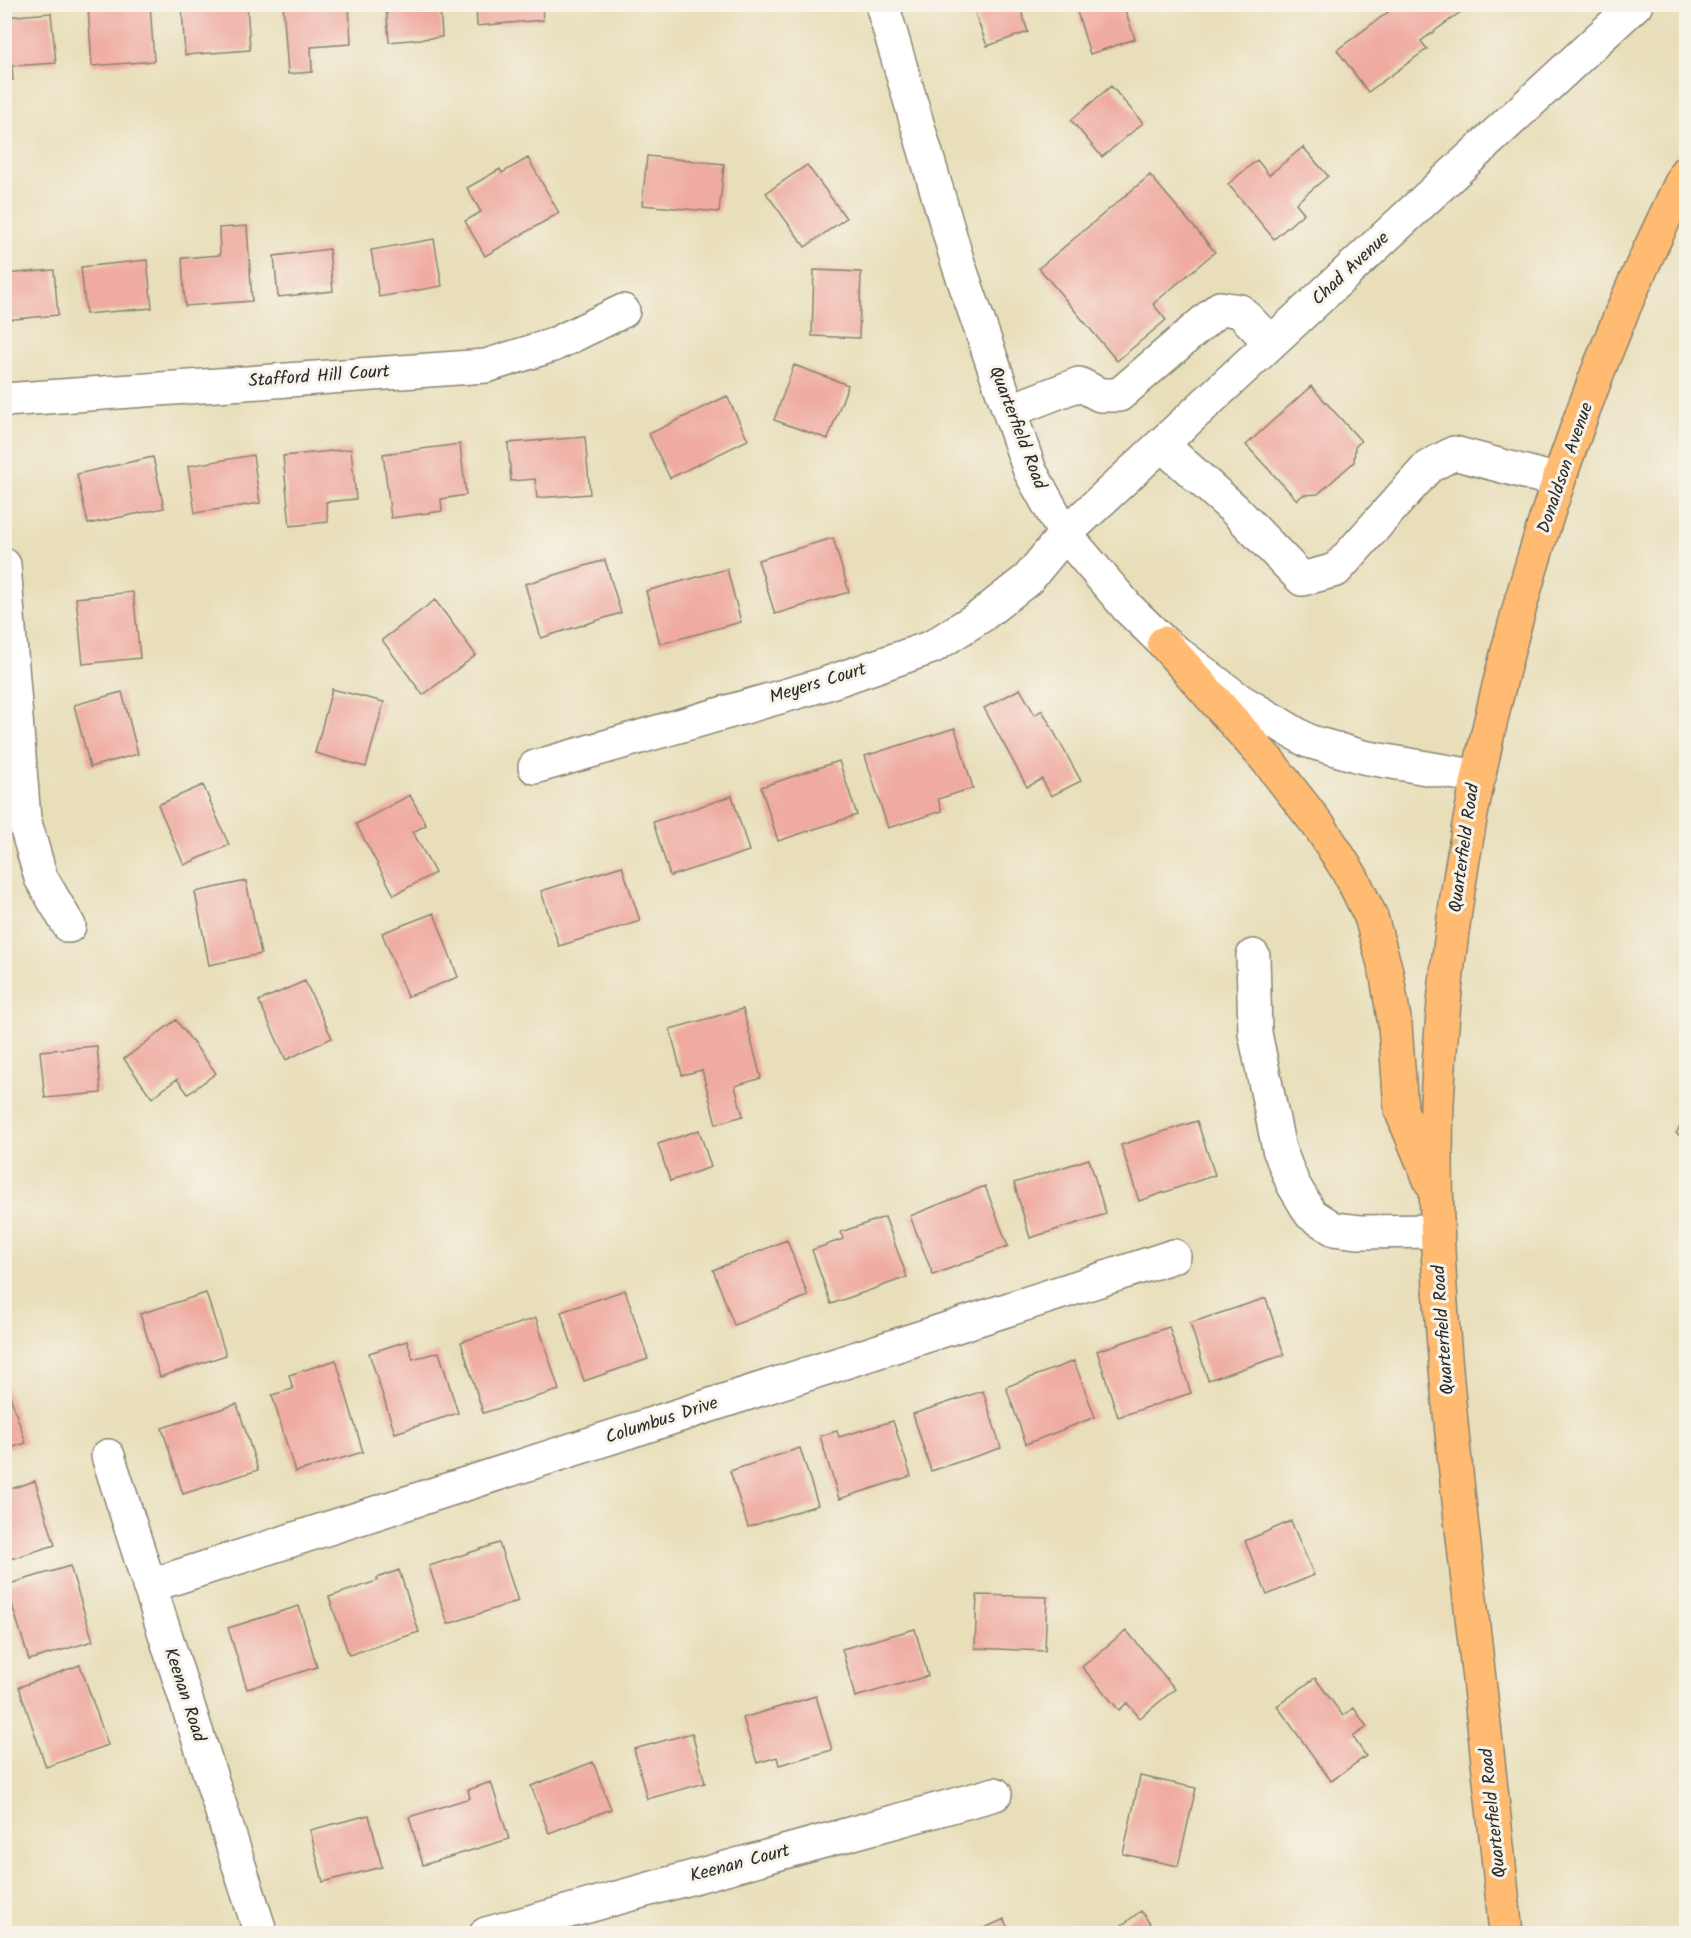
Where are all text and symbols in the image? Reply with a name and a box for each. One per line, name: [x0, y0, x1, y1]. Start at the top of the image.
street label: Chad Avenue: [1305, 225, 1397, 313]
street label: Stafford Hill Court: [247, 358, 392, 396]
street label: Quarterfield Road: [980, 362, 1054, 495]
street label: Donaldson Avenue: [1530, 399, 1602, 537]
street label: Meyers Court: [766, 655, 871, 713]
street label: Quarterfield Road: [1442, 781, 1489, 914]
street label: Quarterfield Road: [1425, 1263, 1463, 1396]
street label: Columbus Drive: [602, 1389, 722, 1453]
street label: Keenan Road: [155, 1644, 213, 1747]
street label: Quarterfield Road: [1473, 1746, 1515, 1879]
street label: Keenan Court: [687, 1837, 794, 1891]

